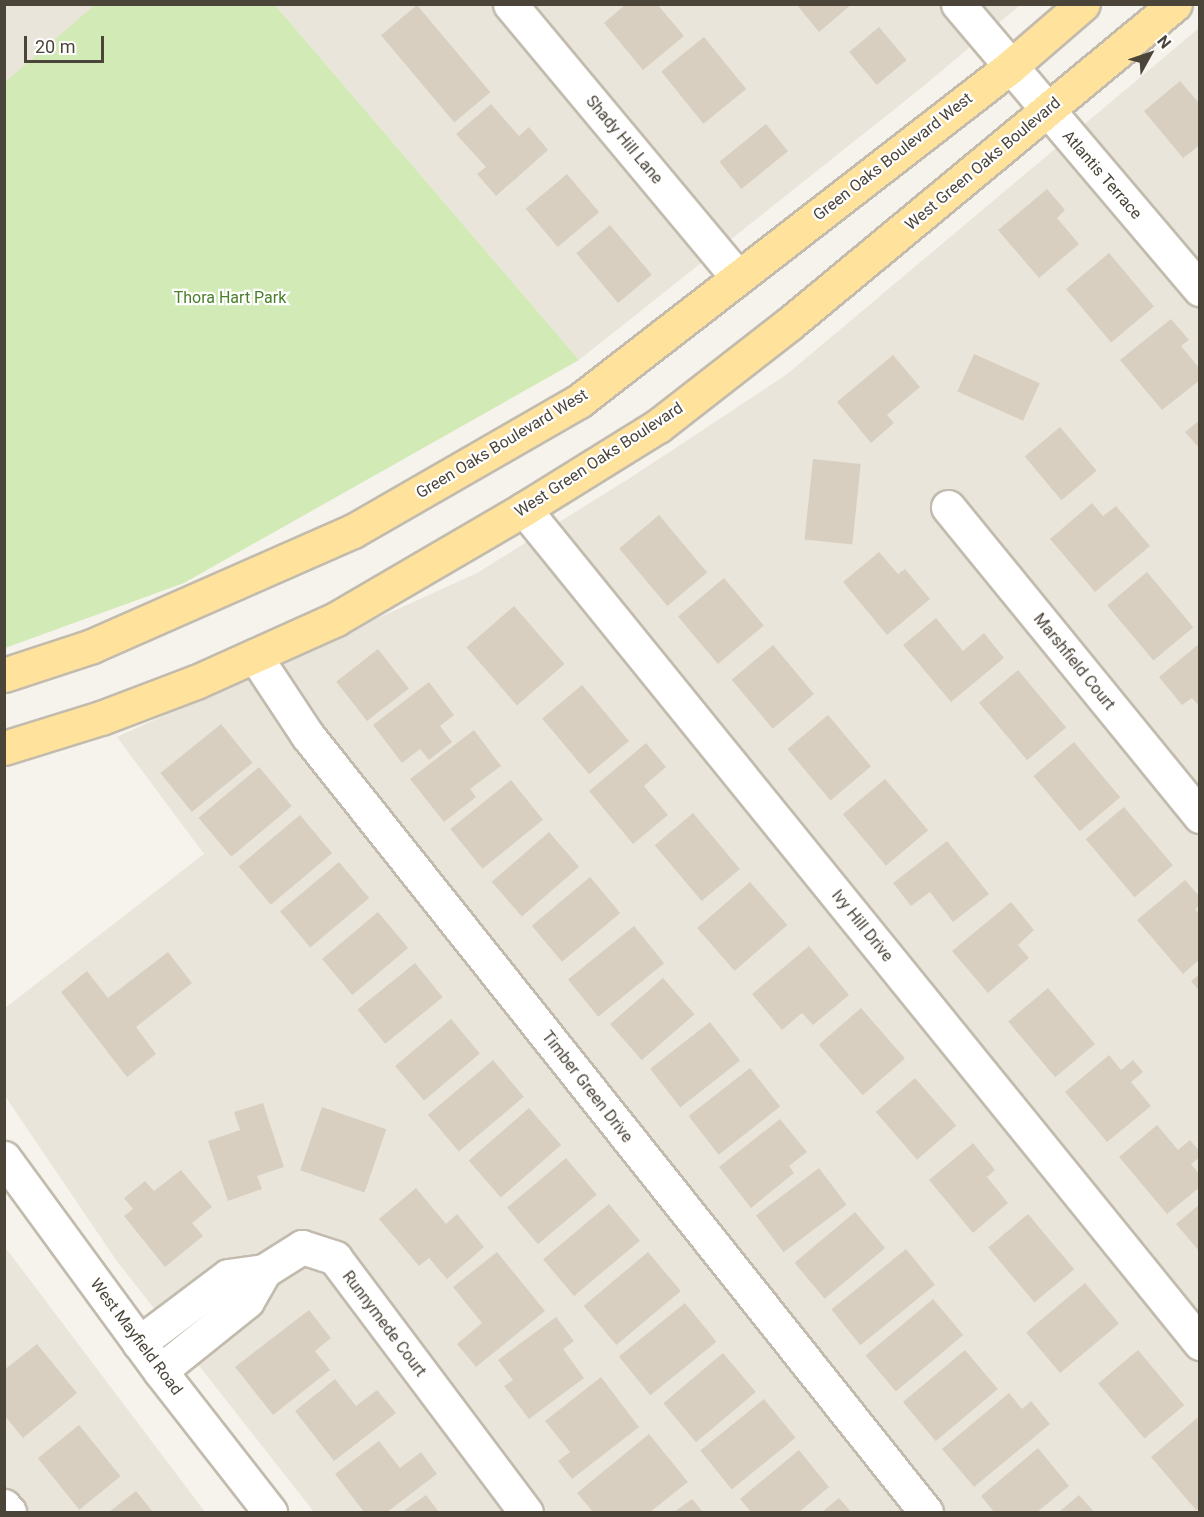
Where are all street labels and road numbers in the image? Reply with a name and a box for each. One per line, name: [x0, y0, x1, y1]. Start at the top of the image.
street label: Green Oaks Boulevard West: [810, 89, 976, 225]
street label: Shady Hill Lane: [582, 92, 666, 188]
street label: West Green Oaks Boulevard: [901, 93, 1065, 235]
street label: Atlantis Terrace: [1058, 127, 1146, 223]
street label: Green Oaks Boulevard West: [413, 385, 591, 503]
street label: West Green Oaks Boulevard: [511, 398, 687, 522]
street label: Marshfield Court: [1029, 610, 1119, 714]
street label: Ivy Hill Drive: [827, 886, 897, 966]
street label: Timber Green Drive: [538, 1027, 636, 1147]
street label: Runnymede Court: [338, 1267, 430, 1381]
street label: West Mayfield Road: [86, 1275, 186, 1399]

